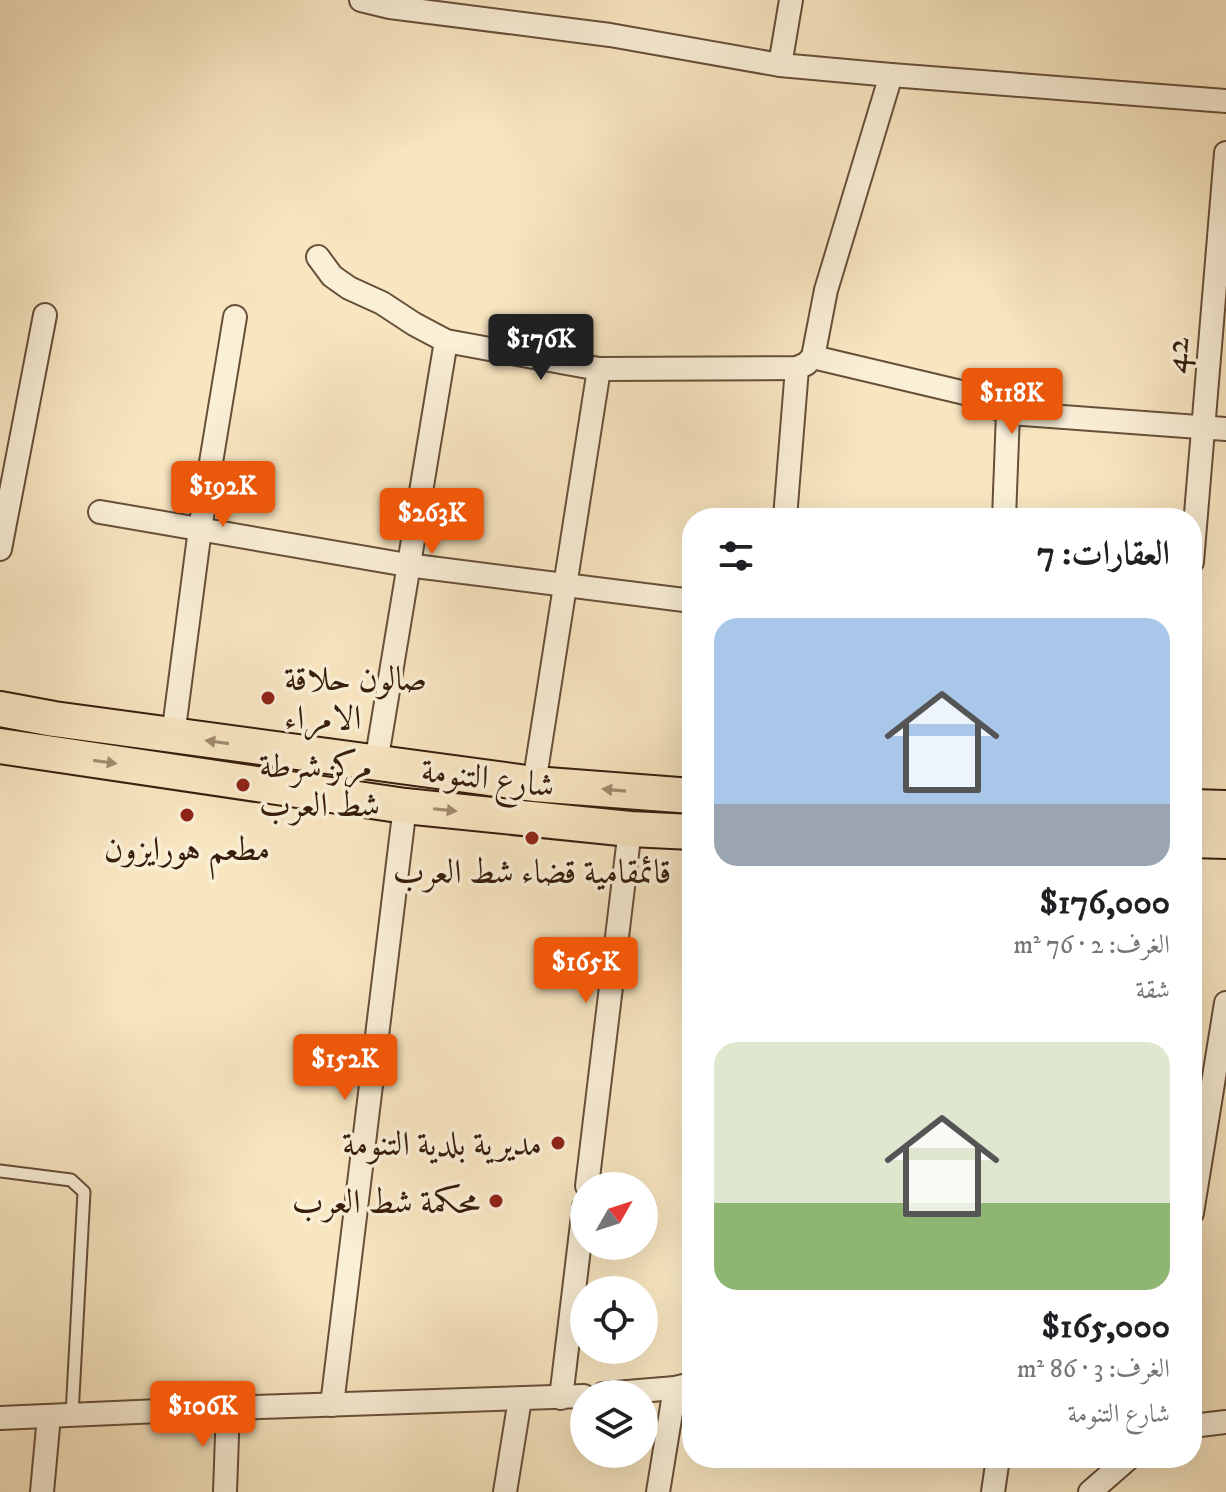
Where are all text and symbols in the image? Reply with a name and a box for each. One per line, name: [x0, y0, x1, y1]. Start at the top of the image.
pin: $176K: [485, 314, 597, 382]
text: $176K: [506, 323, 576, 356]
street label: 42: [1154, 335, 1200, 375]
pin: $118K: [956, 368, 1068, 436]
text: $118K: [980, 377, 1044, 410]
pin: $192K: [167, 461, 279, 529]
text: $192K: [189, 470, 257, 503]
pin: $263K: [376, 488, 488, 556]
text: $263K: [398, 497, 466, 530]
text: العقارات: 7: [1037, 533, 1170, 575]
icon: filters: [714, 534, 758, 578]
place label: صالون حلاقة الامراء: [284, 659, 427, 741]
icon: home: [870, 670, 1014, 814]
marker: صالون حلاقة الامراء: [259, 689, 277, 707]
one-way arrow: [204, 735, 229, 748]
place label: مركز شرطة شط العرب: [259, 746, 380, 827]
street label: شارع التنومة: [418, 750, 557, 814]
one-way arrow: [93, 755, 118, 768]
marker: مركز شرطة شط العرب: [234, 776, 252, 794]
one-way arrow: [601, 783, 626, 796]
one-way arrow: [433, 803, 458, 816]
marker: مطعم هورايزون: [178, 806, 196, 824]
place label: مطعم هورايزون: [104, 829, 270, 880]
marker: قائمقامية قضاء شط العرب: [523, 829, 541, 847]
place label: قائمقامية قضاء شط العرب: [393, 852, 671, 894]
text: $176,000: [1039, 882, 1170, 924]
text: الغرف: 2 · 76 m²: [1013, 929, 1170, 962]
pin: $165K: [530, 937, 642, 1005]
text: $165K: [552, 946, 620, 979]
text: شقة: [1136, 974, 1170, 1007]
pin: $152K: [289, 1034, 401, 1102]
text: $152K: [311, 1043, 379, 1076]
icon: home: [870, 1094, 1014, 1238]
place label: مديرية بلدية التنومة: [342, 1124, 542, 1166]
marker: مديرية بلدية التنومة: [549, 1134, 567, 1152]
north arrow: [570, 1172, 658, 1260]
map controls: [570, 1172, 658, 1468]
place label: محكمة شط العرب: [292, 1182, 480, 1224]
marker: محكمة شط العرب: [487, 1192, 505, 1210]
button: locate: [570, 1276, 658, 1364]
text: $165,000: [1041, 1306, 1170, 1348]
text: الغرف: 3 · 86 m²: [1017, 1353, 1170, 1386]
button: layers: [570, 1380, 658, 1468]
pin: $106K: [147, 1381, 259, 1449]
text: $106K: [168, 1390, 238, 1423]
text: شارع التنومة: [1067, 1398, 1170, 1431]

